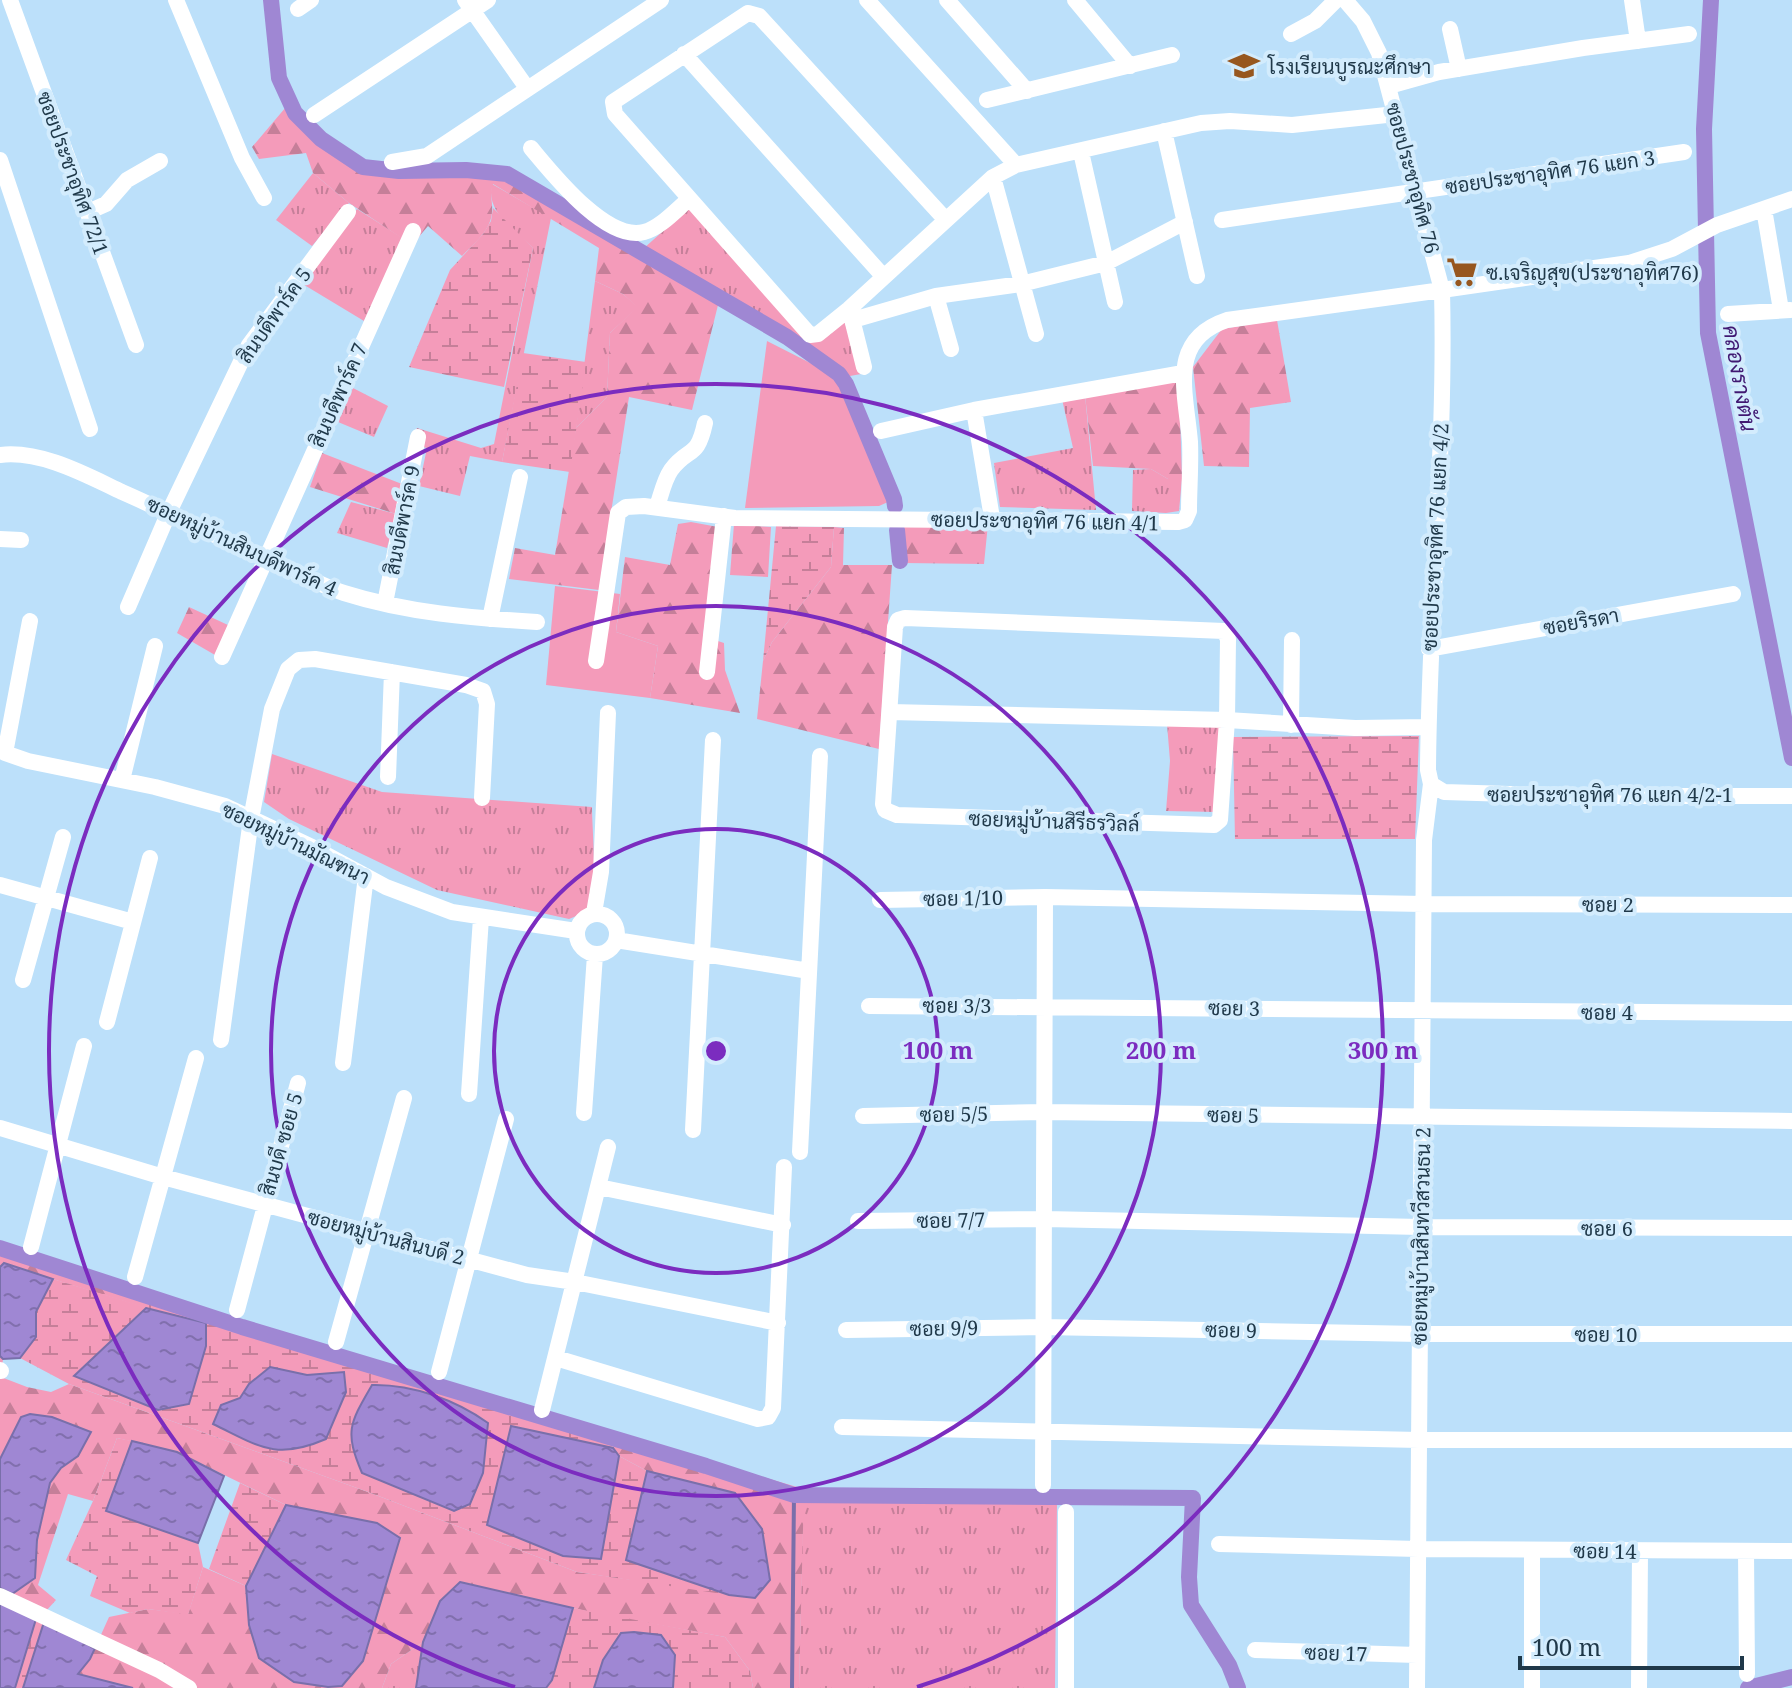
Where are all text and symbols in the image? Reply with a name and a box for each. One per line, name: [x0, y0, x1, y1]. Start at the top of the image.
school or university icon: โรงเรียนบูรณะศึกษา: [1227, 49, 1261, 83]
place label: โรงเรียนบูรณะศึกษา: [1267, 53, 1431, 82]
street label: ซอยประชาอุทิศ 72/1: [30, 87, 115, 259]
street label: ซอยประชาอุทิศ 76: [1379, 100, 1446, 257]
street label: ซอยประชาอุทิศ 76 แยก 3: [1443, 144, 1657, 201]
supermarket icon: ซ.เจริญสุข(ประชาอุทิศ76): [1445, 255, 1479, 289]
place label: ซ.เจริญสุข(ประชาอุทิศ76): [1486, 259, 1699, 287]
street label: สินบดีพาร์ค 5: [231, 262, 317, 368]
water label: คลองรางตัน: [1717, 322, 1765, 434]
street label: สินบดีพาร์ค 7: [303, 339, 373, 451]
street label: ซอยประชาอุทิศ 76 แยก 4/2: [1416, 422, 1455, 652]
street label: สินบดีพาร์ค 9: [378, 463, 426, 577]
street label: ซอยหมู่บ้านสินบดีพาร์ค 4: [142, 490, 342, 604]
street label: ซอยประชาอุทิศ 76 แยก 4/1: [931, 506, 1159, 537]
street label: ซอยริรดา: [1541, 601, 1621, 641]
street label: ซอยประชาอุทิศ 76 แยก 4/2-1: [1487, 781, 1733, 809]
street label: ซอยหมู่บ้านมัณฑนา: [217, 796, 374, 892]
street label: ซอยหมู่บ้านสิรีธรวิลล์: [968, 805, 1140, 839]
street label: ซอย 1/10: [923, 884, 1003, 912]
street label: ซอย 2: [1582, 891, 1634, 918]
street label: ซอย 3/3: [923, 992, 991, 1019]
street label: ซอย 3: [1208, 994, 1260, 1022]
street label: ซอย 4: [1581, 999, 1633, 1026]
text: 100 m: [903, 1033, 974, 1066]
text: 200 m: [1126, 1033, 1197, 1066]
text: 300 m: [1348, 1033, 1419, 1066]
centre of rings: [702, 1037, 730, 1065]
street label: สินบดี ซอย 5: [253, 1089, 309, 1199]
street label: ซอย 5/5: [919, 1100, 989, 1128]
street label: ซอย 5: [1207, 1101, 1259, 1129]
street label: ซอยหมู่บ้านสินทวีสวนธน 2: [1406, 1127, 1438, 1345]
street label: ซอยหมู่บ้านสินบดี 2: [304, 1203, 467, 1273]
street label: ซอย 7/7: [916, 1206, 986, 1234]
street label: ซอย 6: [1581, 1215, 1633, 1242]
street label: ซอย 9/9: [909, 1314, 979, 1342]
street label: ซอย 9: [1205, 1316, 1257, 1344]
street label: ซอย 10: [1574, 1321, 1638, 1348]
street label: ซอย 14: [1573, 1537, 1637, 1565]
scale bar: [1520, 1620, 1742, 1670]
text: 100 m: [1532, 1630, 1601, 1663]
street label: ซอย 17: [1304, 1638, 1368, 1668]

